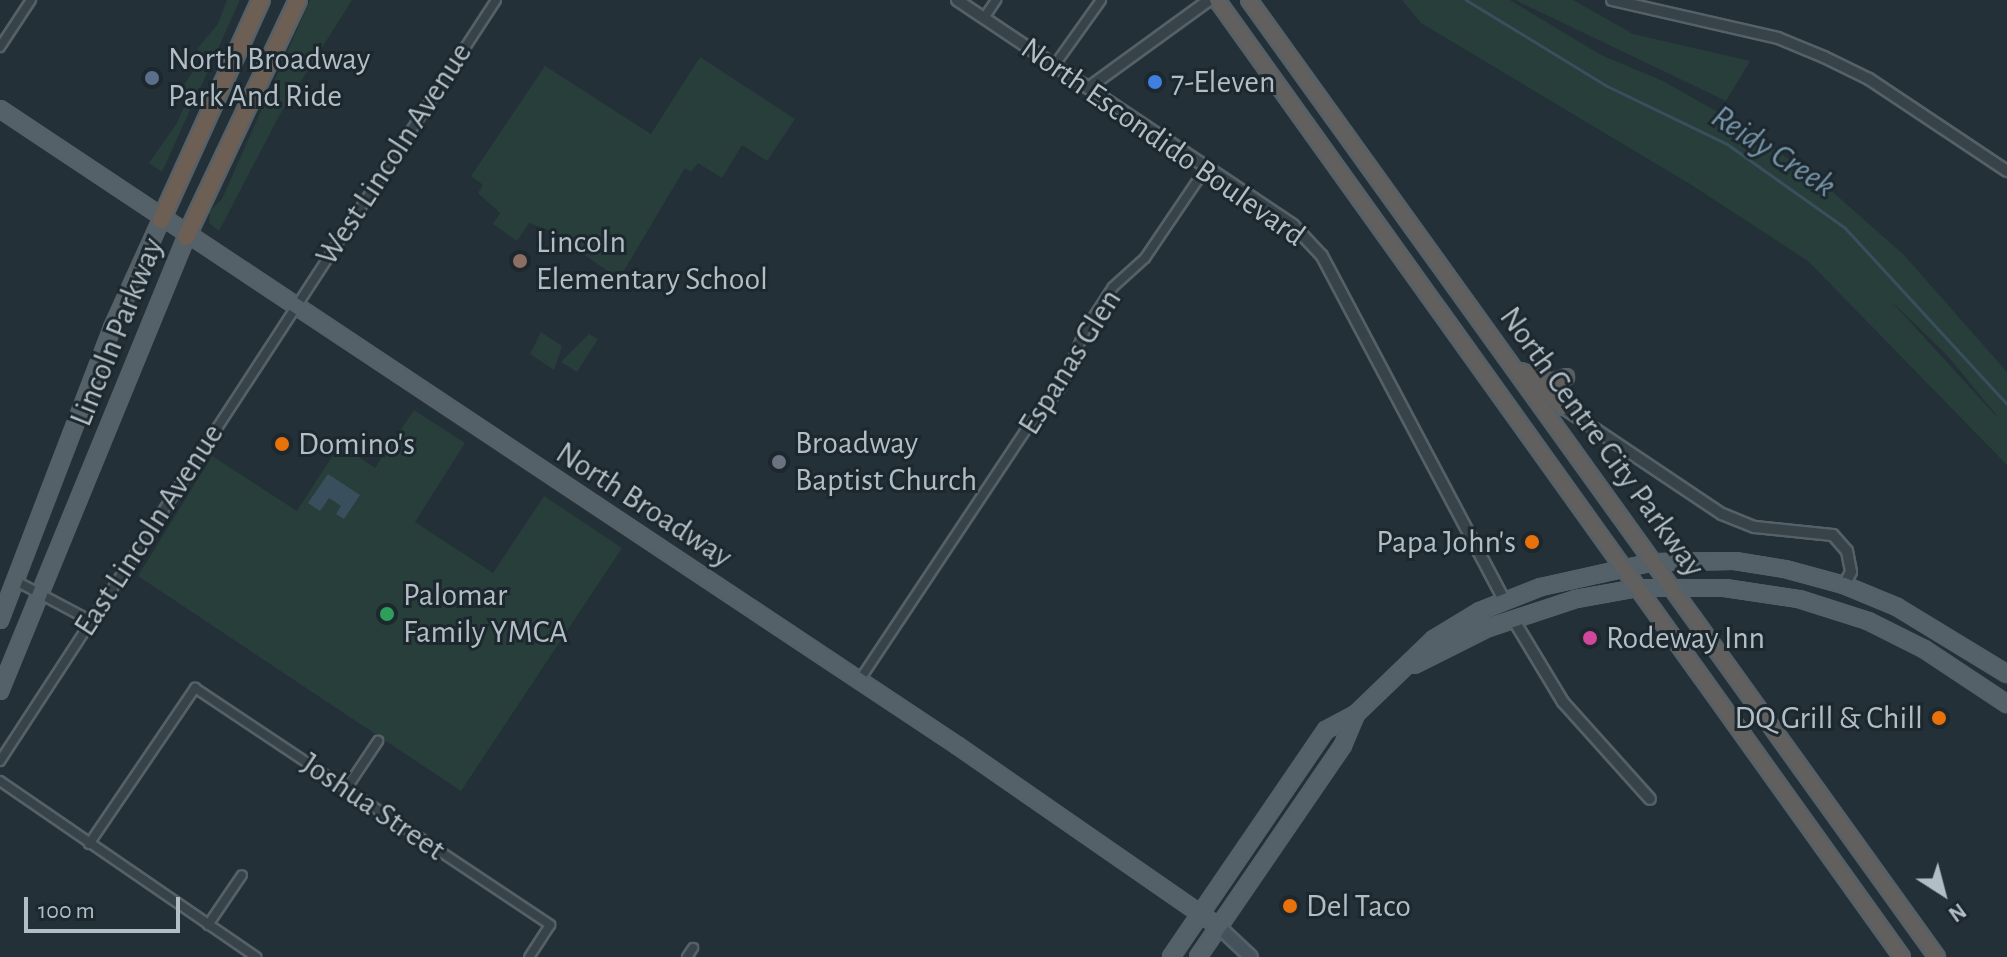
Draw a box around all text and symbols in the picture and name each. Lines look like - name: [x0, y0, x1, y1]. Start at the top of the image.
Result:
- street label: North Escondido Boulevard: [1013, 29, 1313, 255]
- street label: West Lincoln Avenue: [308, 35, 480, 273]
- place label: North Broadway Park And Ride: [168, 41, 370, 116]
- place label: 7-Eleven: [1171, 63, 1276, 101]
- marker: North Broadway Park And Ride: [143, 69, 161, 87]
- marker: 7-Eleven: [1146, 73, 1164, 91]
- water label: Reidy Creek: [1703, 97, 1843, 207]
- place label: Lincoln Elementary School: [536, 224, 768, 299]
- street label: Lincoln Parkway: [62, 232, 172, 432]
- marker: Lincoln Elementary School: [511, 252, 529, 270]
- street label: Espanas Glen: [1010, 282, 1130, 442]
- street label: North Centre City Parkway: [1491, 299, 1713, 585]
- street label: East Lincoln Avenue: [66, 417, 232, 643]
- place label: Domino's: [298, 425, 415, 463]
- place label: Broadway Baptist Church: [795, 425, 977, 500]
- street label: North Broadway: [549, 434, 739, 576]
- marker: Domino's: [273, 435, 291, 453]
- marker: Broadway Baptist Church: [770, 453, 788, 471]
- place label: Papa John's: [1376, 523, 1516, 561]
- marker: Papa John's: [1523, 533, 1541, 551]
- place label: Palomar Family YMCA: [403, 577, 568, 652]
- marker: Palomar Family YMCA: [378, 605, 396, 623]
- place label: Rodeway Inn: [1606, 619, 1765, 657]
- marker: Rodeway Inn: [1581, 629, 1599, 647]
- place label: DQ Grill & Chill: [1735, 699, 1923, 737]
- marker: DQ Grill & Chill: [1930, 709, 1948, 727]
- street label: Joshua Street: [294, 745, 452, 869]
- north arrow: [1903, 853, 1983, 933]
- scale bar: [28, 881, 184, 931]
- place label: Del Taco: [1306, 887, 1411, 925]
- marker: Del Taco: [1281, 897, 1299, 915]
- text: 100 m: [38, 899, 95, 923]
- text: N: [1944, 899, 1970, 926]

